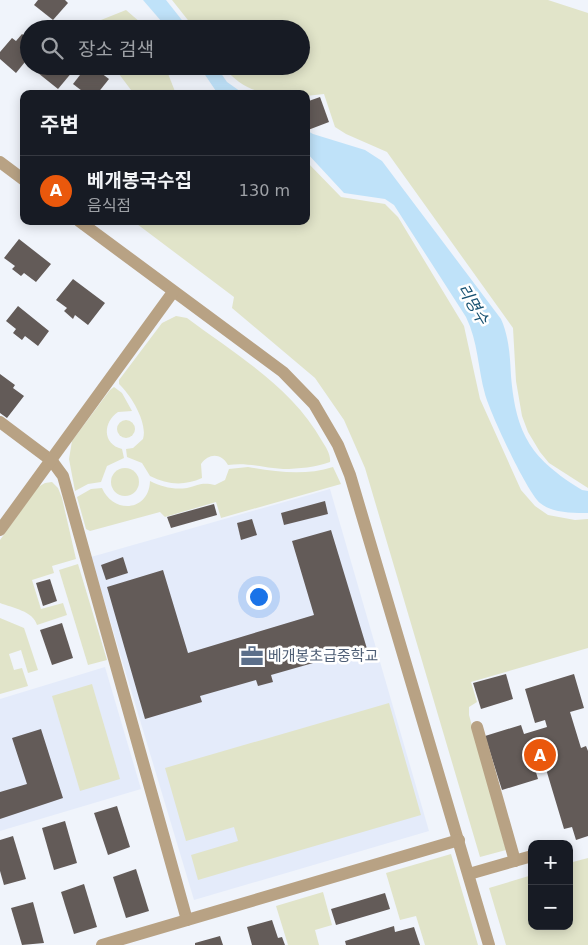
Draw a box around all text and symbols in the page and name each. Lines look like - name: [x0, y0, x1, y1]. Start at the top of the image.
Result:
- search box: [20, 20, 310, 75]
- icon: search: [38, 34, 66, 62]
- text: 장소 검색: [78, 38, 154, 60]
- text: 주변: [40, 113, 79, 137]
- text: 베개봉국수집: [87, 169, 192, 191]
- text: A: [50, 181, 62, 200]
- text: 130 m: [239, 181, 290, 200]
- text: 음식점: [87, 196, 131, 215]
- water label: 리명수: [453, 280, 493, 329]
- your location: [246, 584, 272, 610]
- office icon: 베개봉초급중학교: [239, 643, 265, 669]
- place label: 베개봉초급중학교: [268, 647, 378, 665]
- pin: A: [524, 736, 556, 774]
- map controls: [528, 840, 573, 930]
- button: +: [528, 840, 573, 885]
- button: −: [528, 885, 573, 930]

